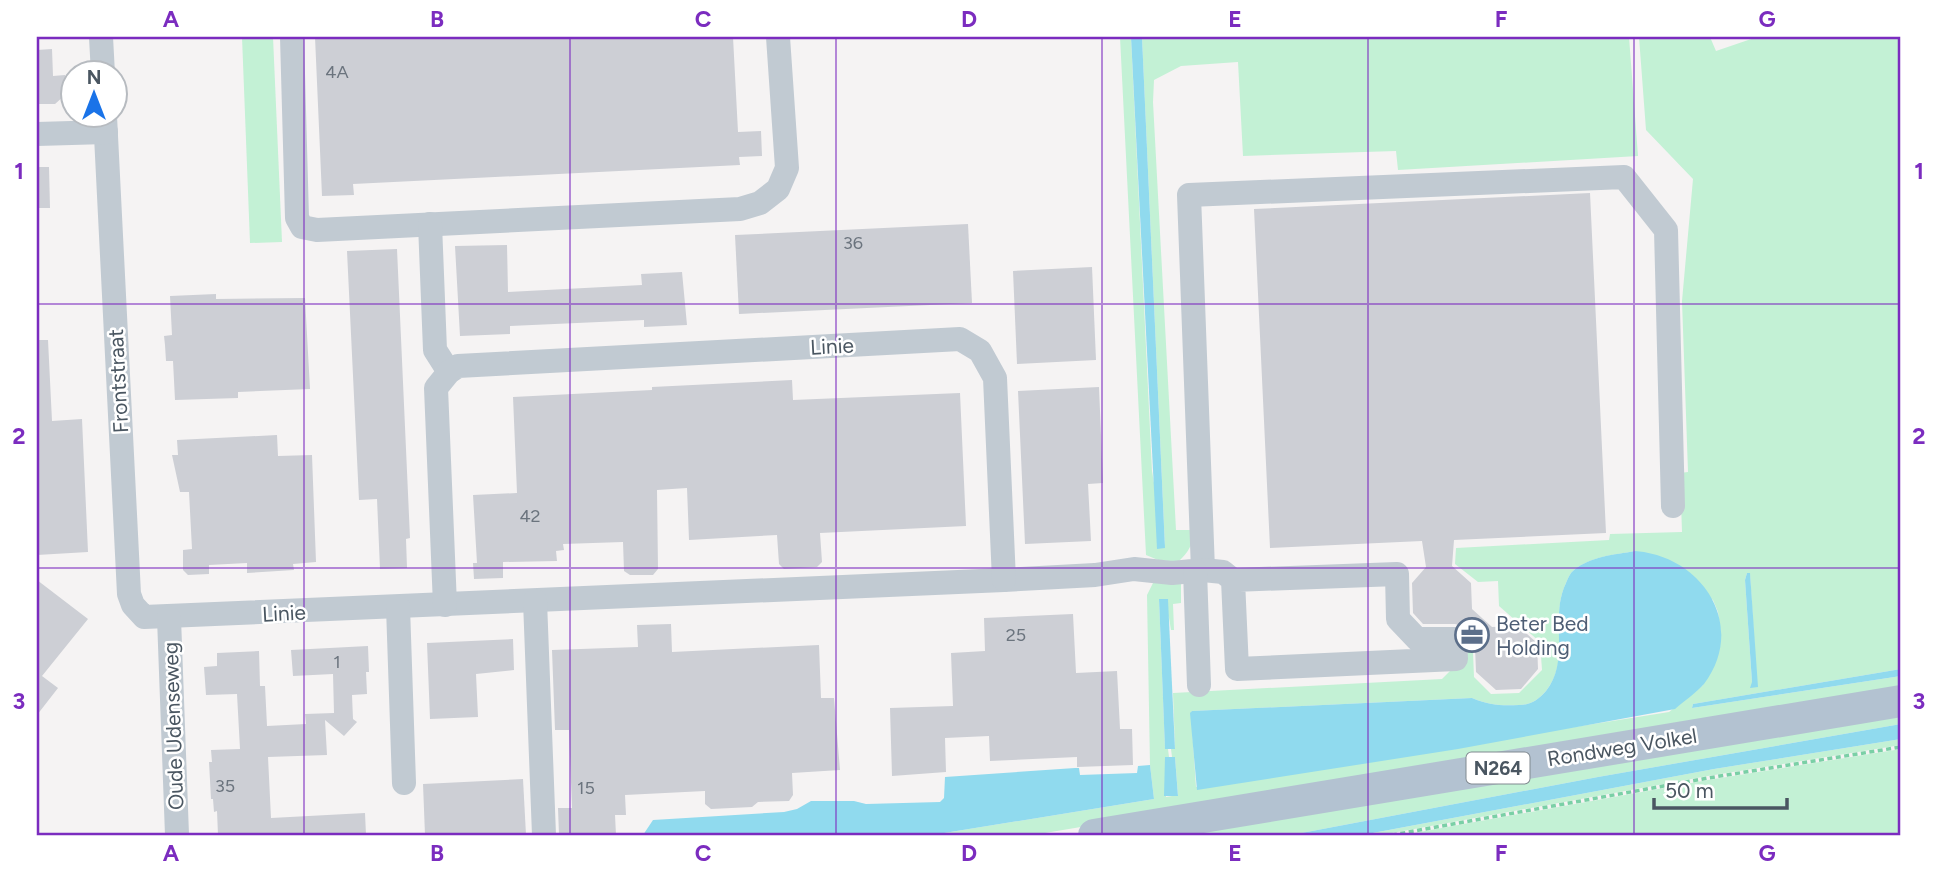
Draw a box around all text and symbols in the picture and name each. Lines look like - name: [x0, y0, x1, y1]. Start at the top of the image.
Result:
- text: A: [163, 5, 180, 33]
- text: B: [430, 5, 444, 33]
- text: C: [695, 5, 712, 33]
- text: D: [961, 5, 977, 33]
- text: E: [1228, 5, 1242, 33]
- text: F: [1495, 5, 1508, 33]
- text: G: [1758, 5, 1776, 33]
- north arrow: [60, 60, 130, 130]
- house number: 4A: [325, 61, 349, 83]
- text: N: [87, 66, 101, 89]
- text: 1: [14, 157, 24, 185]
- text: 1: [1914, 157, 1924, 185]
- house number: 36: [843, 232, 863, 254]
- street label: Frontstraat: [103, 328, 133, 434]
- street label: Linie: [809, 332, 855, 360]
- text: 2: [12, 422, 26, 450]
- text: 2: [1912, 422, 1926, 450]
- house number: 42: [519, 505, 541, 527]
- street label: Linie: [261, 599, 307, 627]
- place label: Beter Bed Holding: [1496, 611, 1589, 660]
- office icon: Beter Bed Holding: [1453, 616, 1491, 654]
- house number: 25: [1006, 624, 1026, 646]
- street label: Oude Udenseweg: [158, 641, 188, 811]
- house number: 1: [333, 651, 341, 673]
- text: 3: [13, 687, 25, 715]
- text: 3: [1913, 687, 1925, 715]
- street label: Rondweg Volkel: [1545, 723, 1699, 771]
- road number: N264: [1466, 752, 1530, 783]
- scale bar: [1654, 767, 1787, 811]
- house number: 35: [215, 775, 235, 797]
- house number: 15: [577, 777, 595, 799]
- text: 50 m: [1665, 778, 1714, 803]
- text: A: [163, 839, 180, 867]
- text: B: [430, 839, 444, 867]
- text: C: [695, 839, 712, 867]
- text: D: [961, 839, 977, 867]
- text: E: [1228, 839, 1242, 867]
- text: F: [1495, 839, 1508, 867]
- text: G: [1758, 839, 1776, 867]

